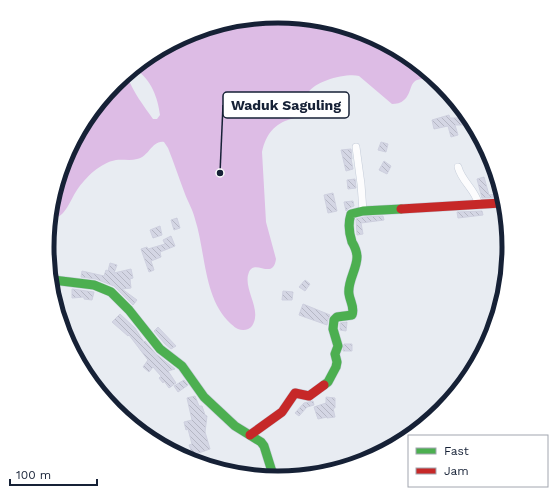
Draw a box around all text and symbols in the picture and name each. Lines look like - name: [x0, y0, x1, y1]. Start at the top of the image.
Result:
- callout: Waduk Saguling: [223, 92, 349, 118]
- text: Waduk Saguling: [231, 97, 341, 113]
- legend: [408, 435, 548, 487]
- text: Fast: [444, 444, 469, 458]
- scale bar: [10, 461, 97, 487]
- text: Jam: [444, 464, 469, 478]
- text: 100 m: [16, 468, 51, 482]

